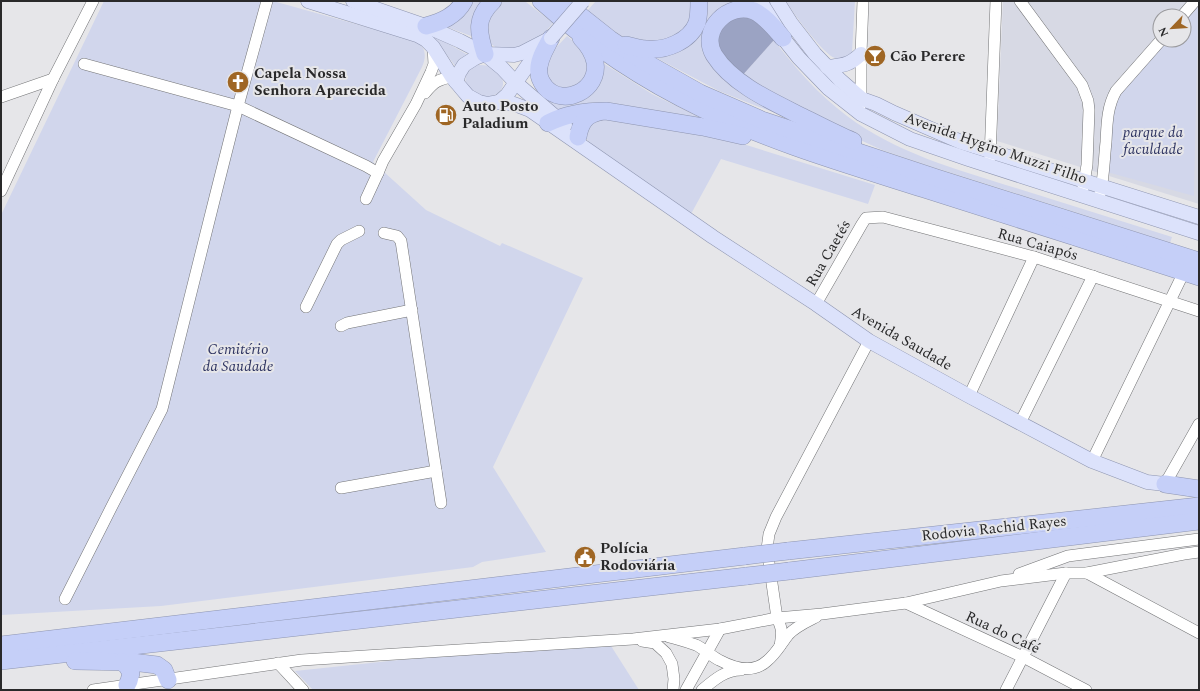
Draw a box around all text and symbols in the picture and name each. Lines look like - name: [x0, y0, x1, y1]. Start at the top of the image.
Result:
- north arrow: [1152, 8, 1192, 48]
- text: N: [1154, 24, 1173, 40]
- bar icon: Cão Perere: [862, 43, 888, 69]
- place label: Cão Perere: [890, 45, 965, 68]
- place label: Capela Nossa Senhora Aparecida: [254, 62, 386, 102]
- church icon: Capela Nossa Senhora Aparecida: [225, 69, 251, 95]
- place label: Auto Posto Paladium: [462, 95, 538, 135]
- fuel station icon: Auto Posto Paladium: [433, 102, 459, 128]
- street label: Avenida Hygino Muzzi Filho: [902, 106, 1090, 191]
- park label: parque da faculdade: [1121, 121, 1184, 161]
- street label: Rua Caetés: [800, 215, 857, 291]
- street label: Rua Caiapós: [995, 222, 1081, 267]
- street label: Avenida Saudade: [847, 300, 957, 377]
- park label: Cemitério da Saudade: [203, 338, 274, 378]
- street label: Rodovia Rachid Rayes: [920, 509, 1068, 548]
- place label: Polícia Rodoviária: [600, 537, 676, 577]
- public building icon: Polícia Rodoviária: [572, 544, 598, 570]
- street label: Rua do Café: [962, 605, 1044, 660]

